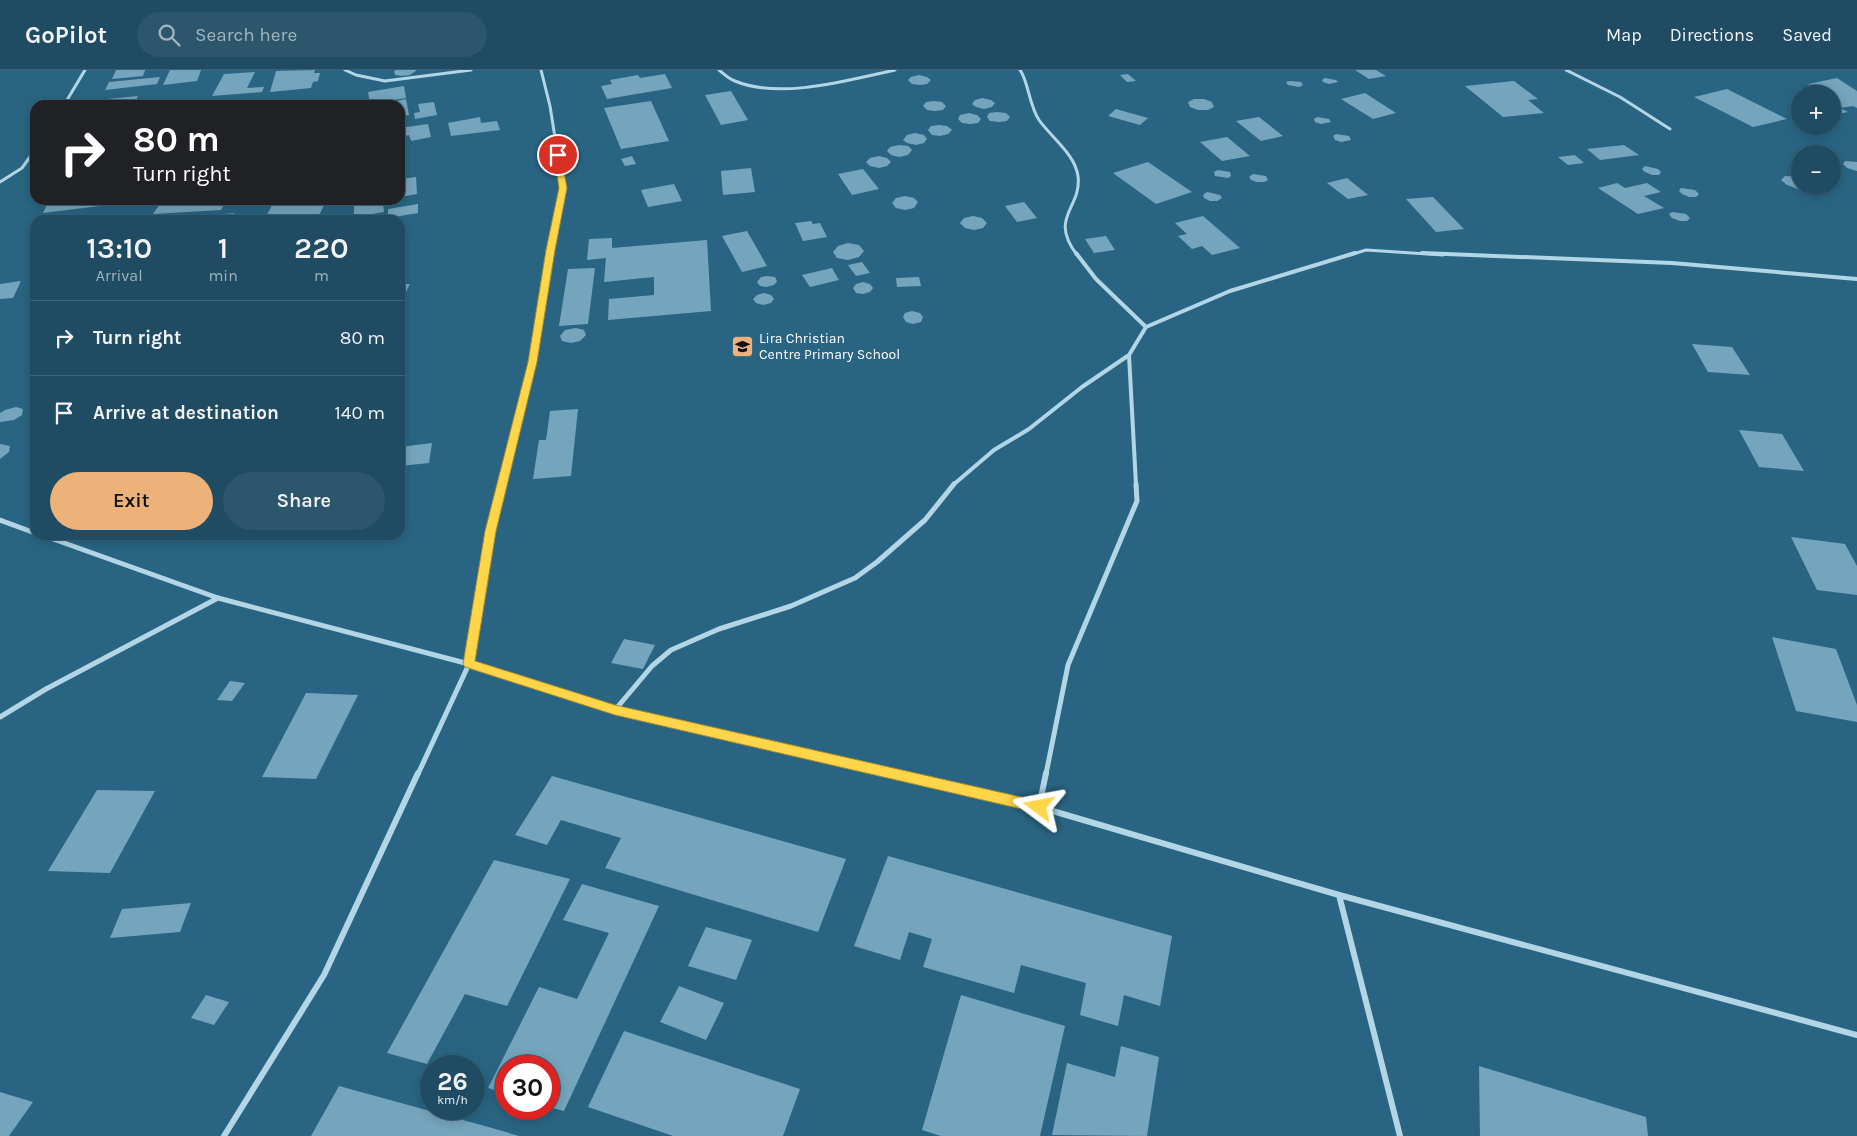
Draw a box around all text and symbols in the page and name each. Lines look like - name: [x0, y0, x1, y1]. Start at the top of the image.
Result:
- search box: [137, 12, 487, 57]
- text: GoPilot: [25, 21, 107, 49]
- icon: search: [155, 21, 183, 49]
- text: Search here: [195, 24, 297, 46]
- text: Map: [1606, 24, 1642, 46]
- text: Directions: [1670, 24, 1754, 46]
- text: Saved: [1782, 24, 1832, 46]
- map controls: [1791, 85, 1841, 195]
- button: +: [1791, 85, 1841, 135]
- text: 80 m: [133, 119, 220, 160]
- icon: right: [50, 120, 115, 185]
- pin: [537, 134, 579, 176]
- icon: arrive: [544, 141, 572, 169]
- button: −: [1791, 145, 1841, 195]
- text: Turn right: [133, 161, 231, 187]
- text: 13:10: [86, 230, 152, 266]
- text: 1: [218, 230, 228, 266]
- text: 220: [294, 230, 349, 266]
- text: Arrival: [96, 266, 143, 285]
- text: min: [208, 266, 238, 285]
- text: m: [314, 266, 329, 285]
- icon: right: [50, 324, 78, 352]
- text: Turn right: [93, 327, 182, 349]
- text: 80 m: [340, 327, 385, 349]
- place label: Lira Christian Centre Primary School: [759, 330, 900, 363]
- school or university icon: Lira Christian Centre Primary School: [731, 334, 755, 358]
- icon: arrive: [50, 399, 78, 427]
- text: Arrive at destination: [93, 402, 279, 424]
- text: 140 m: [335, 402, 385, 424]
- button: Exit: [50, 472, 213, 530]
- button: Share: [223, 472, 385, 530]
- position arrow: [1012, 780, 1064, 832]
- speed limit sign: 30: [495, 1055, 560, 1120]
- text: 26: [437, 1067, 468, 1096]
- text: km/h: [437, 1093, 468, 1107]

